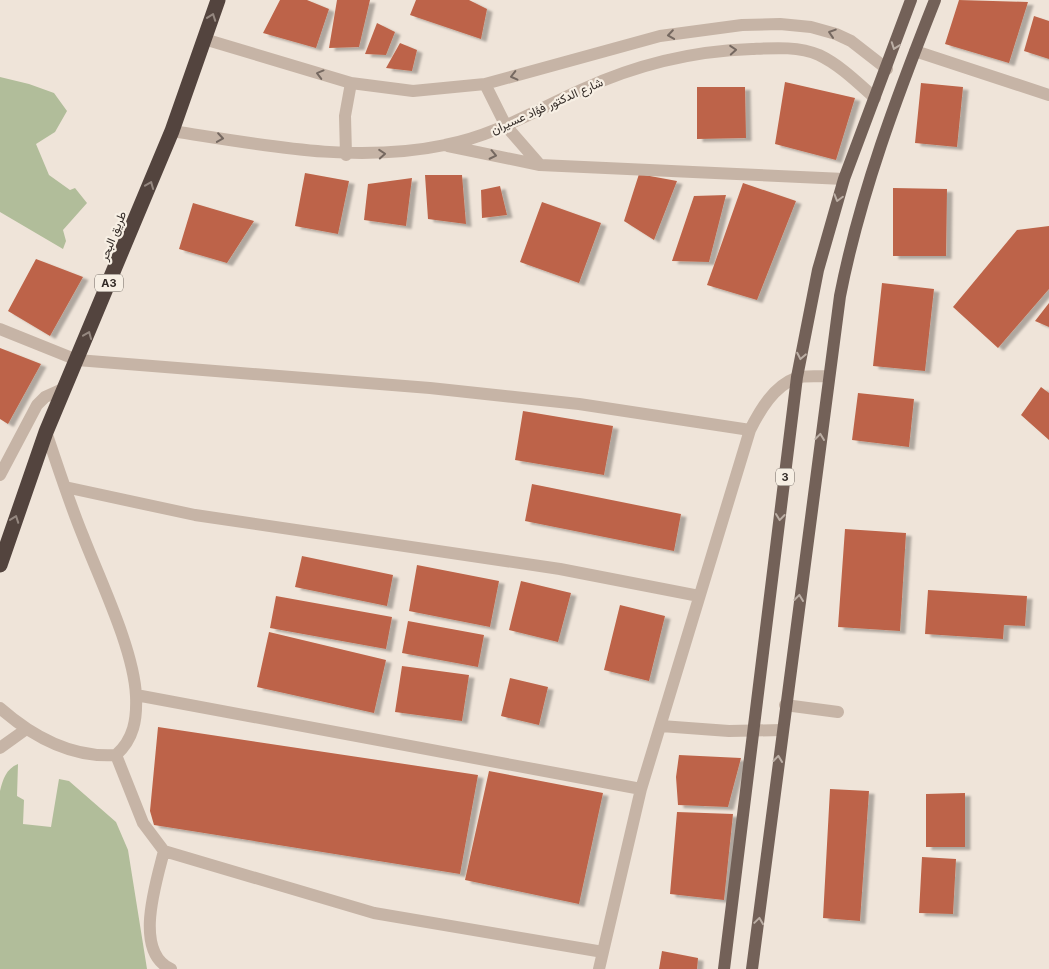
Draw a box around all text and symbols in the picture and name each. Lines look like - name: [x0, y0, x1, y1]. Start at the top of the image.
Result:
- one-way arrow: [206, 13, 216, 21]
- one-way arrow: [667, 29, 675, 39]
- one-way arrow: [828, 29, 836, 39]
- one-way arrow: [891, 41, 901, 50]
- one-way arrow: [729, 45, 737, 56]
- one-way arrow: [316, 69, 324, 79]
- one-way arrow: [510, 71, 518, 81]
- street label: شارع الدكتور فؤاد عسيران: [488, 74, 606, 139]
- one-way arrow: [216, 133, 225, 143]
- one-way arrow: [378, 148, 386, 159]
- one-way arrow: [489, 149, 498, 160]
- one-way arrow: [143, 181, 154, 190]
- one-way arrow: [834, 193, 844, 202]
- street label: طريق البحر: [95, 209, 130, 264]
- road number: A3: [95, 274, 123, 292]
- one-way arrow: [82, 332, 92, 340]
- one-way arrow: [796, 352, 807, 361]
- one-way arrow: [814, 433, 825, 441]
- road number: 3: [776, 468, 794, 486]
- one-way arrow: [775, 513, 786, 521]
- one-way arrow: [9, 515, 19, 524]
- one-way arrow: [793, 594, 804, 602]
- one-way arrow: [773, 755, 784, 763]
- one-way arrow: [753, 916, 764, 924]

